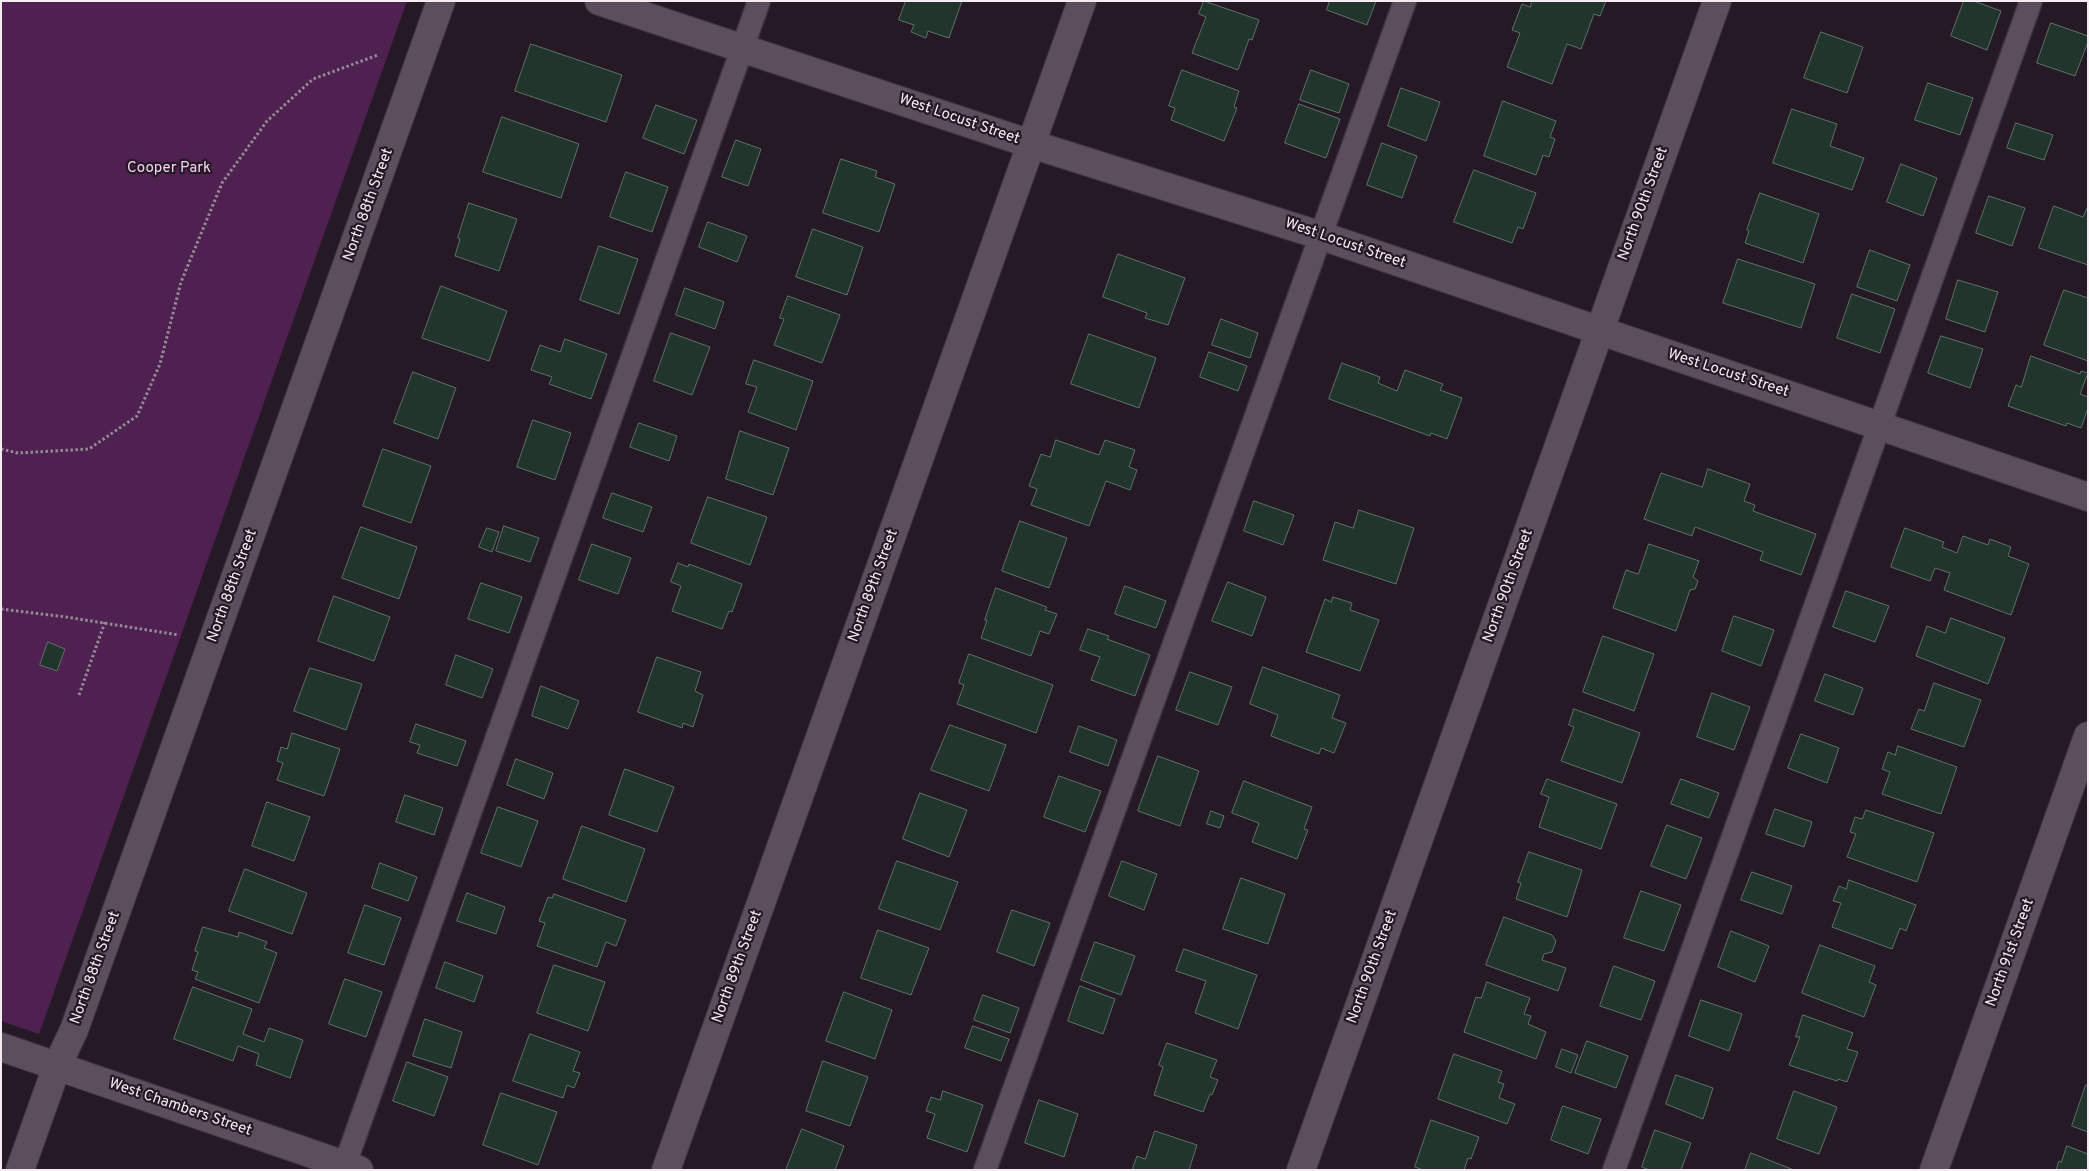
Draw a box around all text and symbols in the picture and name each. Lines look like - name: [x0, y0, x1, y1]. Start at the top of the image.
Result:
- street label: West Locust Street: [896, 91, 1022, 149]
- street label: North 90th Street: [1615, 145, 1673, 263]
- street label: North 88th Street: [340, 146, 398, 264]
- park label: Cooper Park: [127, 160, 211, 178]
- street label: West Locust Street: [1282, 215, 1408, 273]
- street label: West Locust Street: [1665, 346, 1791, 402]
- street label: North 88th Street: [204, 527, 262, 645]
- street label: North 89th Street: [845, 527, 903, 645]
- street label: North 90th Street: [1480, 527, 1538, 645]
- street label: North 91st Street: [1983, 896, 2039, 1010]
- street label: North 89th Street: [709, 908, 767, 1026]
- street label: North 90th Street: [1344, 908, 1402, 1026]
- street label: North 88th Street: [67, 909, 125, 1027]
- street label: West Chambers Street: [106, 1075, 254, 1141]

